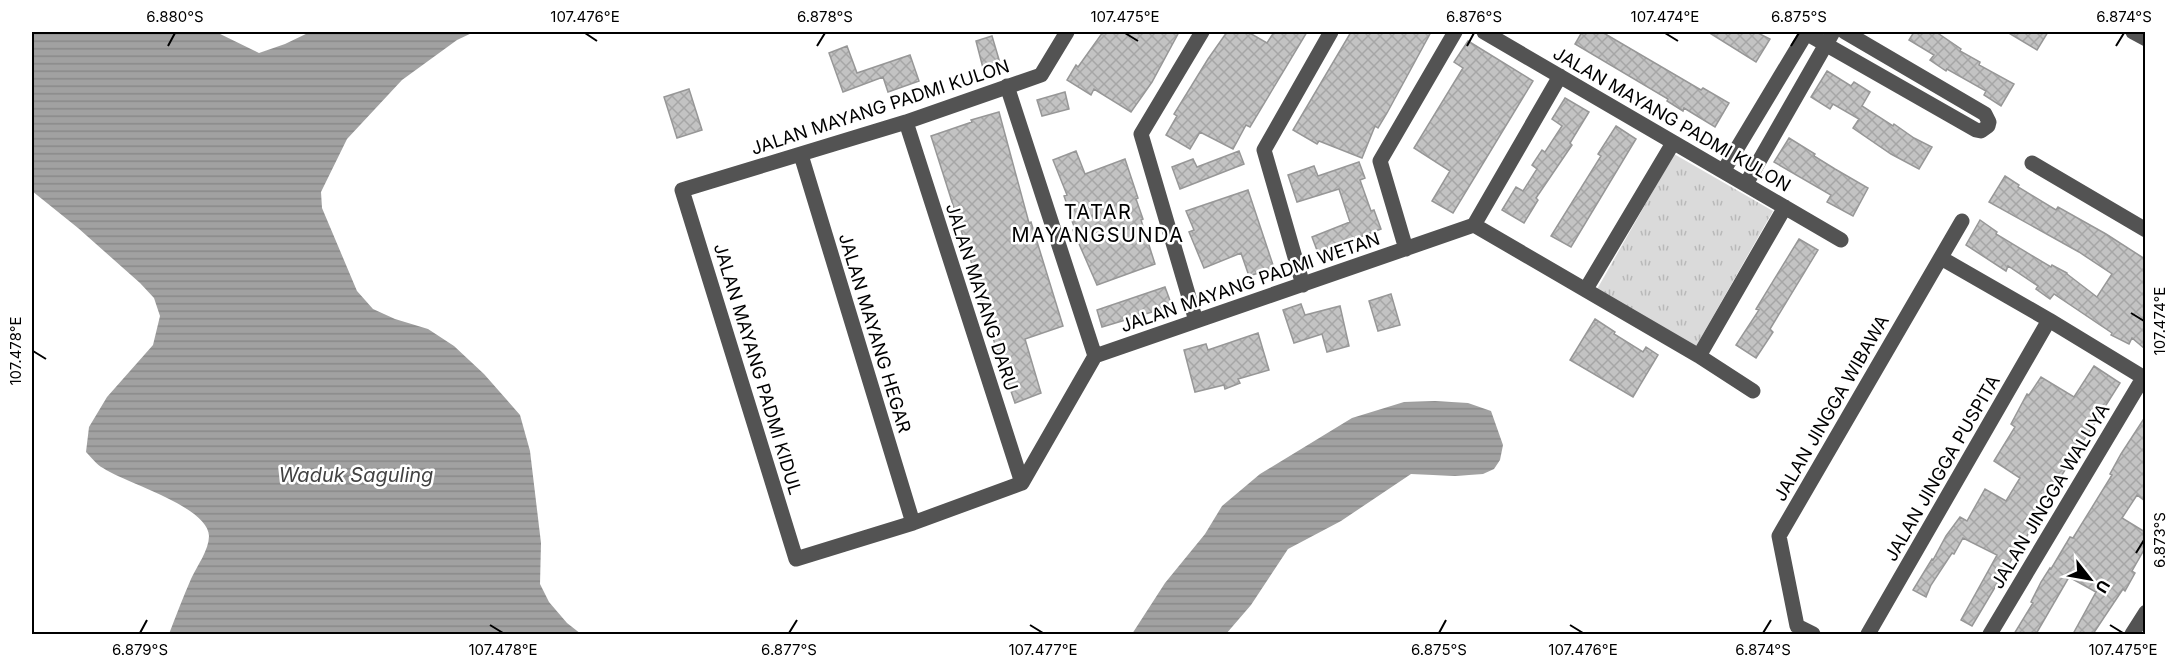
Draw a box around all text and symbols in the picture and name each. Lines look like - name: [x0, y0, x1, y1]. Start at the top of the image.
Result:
- text: 6.880°S: [146, 7, 204, 26]
- text: 107.476°E: [550, 7, 620, 26]
- text: 6.878°S: [797, 7, 853, 26]
- text: 107.475°E: [1090, 7, 1160, 26]
- text: 6.876°S: [1446, 7, 1502, 26]
- text: 107.474°E: [1631, 7, 1699, 26]
- text: 6.875°S: [1771, 7, 1827, 26]
- text: 6.874°S: [2096, 7, 2152, 26]
- street label: JALAN MAYANG PADMI KULON: [1550, 42, 1794, 196]
- street label: JALAN MAYANG PADMI KULON: [748, 55, 1012, 159]
- district label: TATAR MAYANGSUNDA: [1011, 200, 1185, 247]
- street label: JALAN MAYANG DARU: [942, 201, 1022, 393]
- street label: JALAN MAYANG PADMI WETAN: [1118, 228, 1382, 336]
- street label: JALAN MAYANG HEGAR: [835, 231, 915, 436]
- street label: JALAN MAYANG PADMI KIDUL: [710, 241, 806, 497]
- text: 107.474°E: [2150, 287, 2169, 355]
- street label: JALAN JINGGA WIBAWA: [1769, 311, 1893, 505]
- text: 107.478°E: [6, 316, 25, 386]
- street label: JALAN JINGGA PUSPITA: [1880, 371, 2004, 565]
- street label: JALAN JINGGA WALUYA: [1986, 399, 2114, 593]
- water label: Waduk Saguling: [279, 463, 433, 487]
- text: 6.873°S: [2150, 512, 2169, 568]
- north arrow: [2060, 549, 2120, 609]
- text: 6.879°S: [112, 640, 168, 659]
- text: 107.478°E: [468, 640, 538, 659]
- text: 6.877°S: [761, 640, 817, 659]
- text: 107.477°E: [1008, 640, 1078, 659]
- text: 6.875°S: [1411, 640, 1467, 659]
- text: 107.476°E: [1548, 640, 1618, 659]
- text: 6.874°S: [1735, 640, 1791, 659]
- text: 107.475°E: [2088, 640, 2158, 659]

